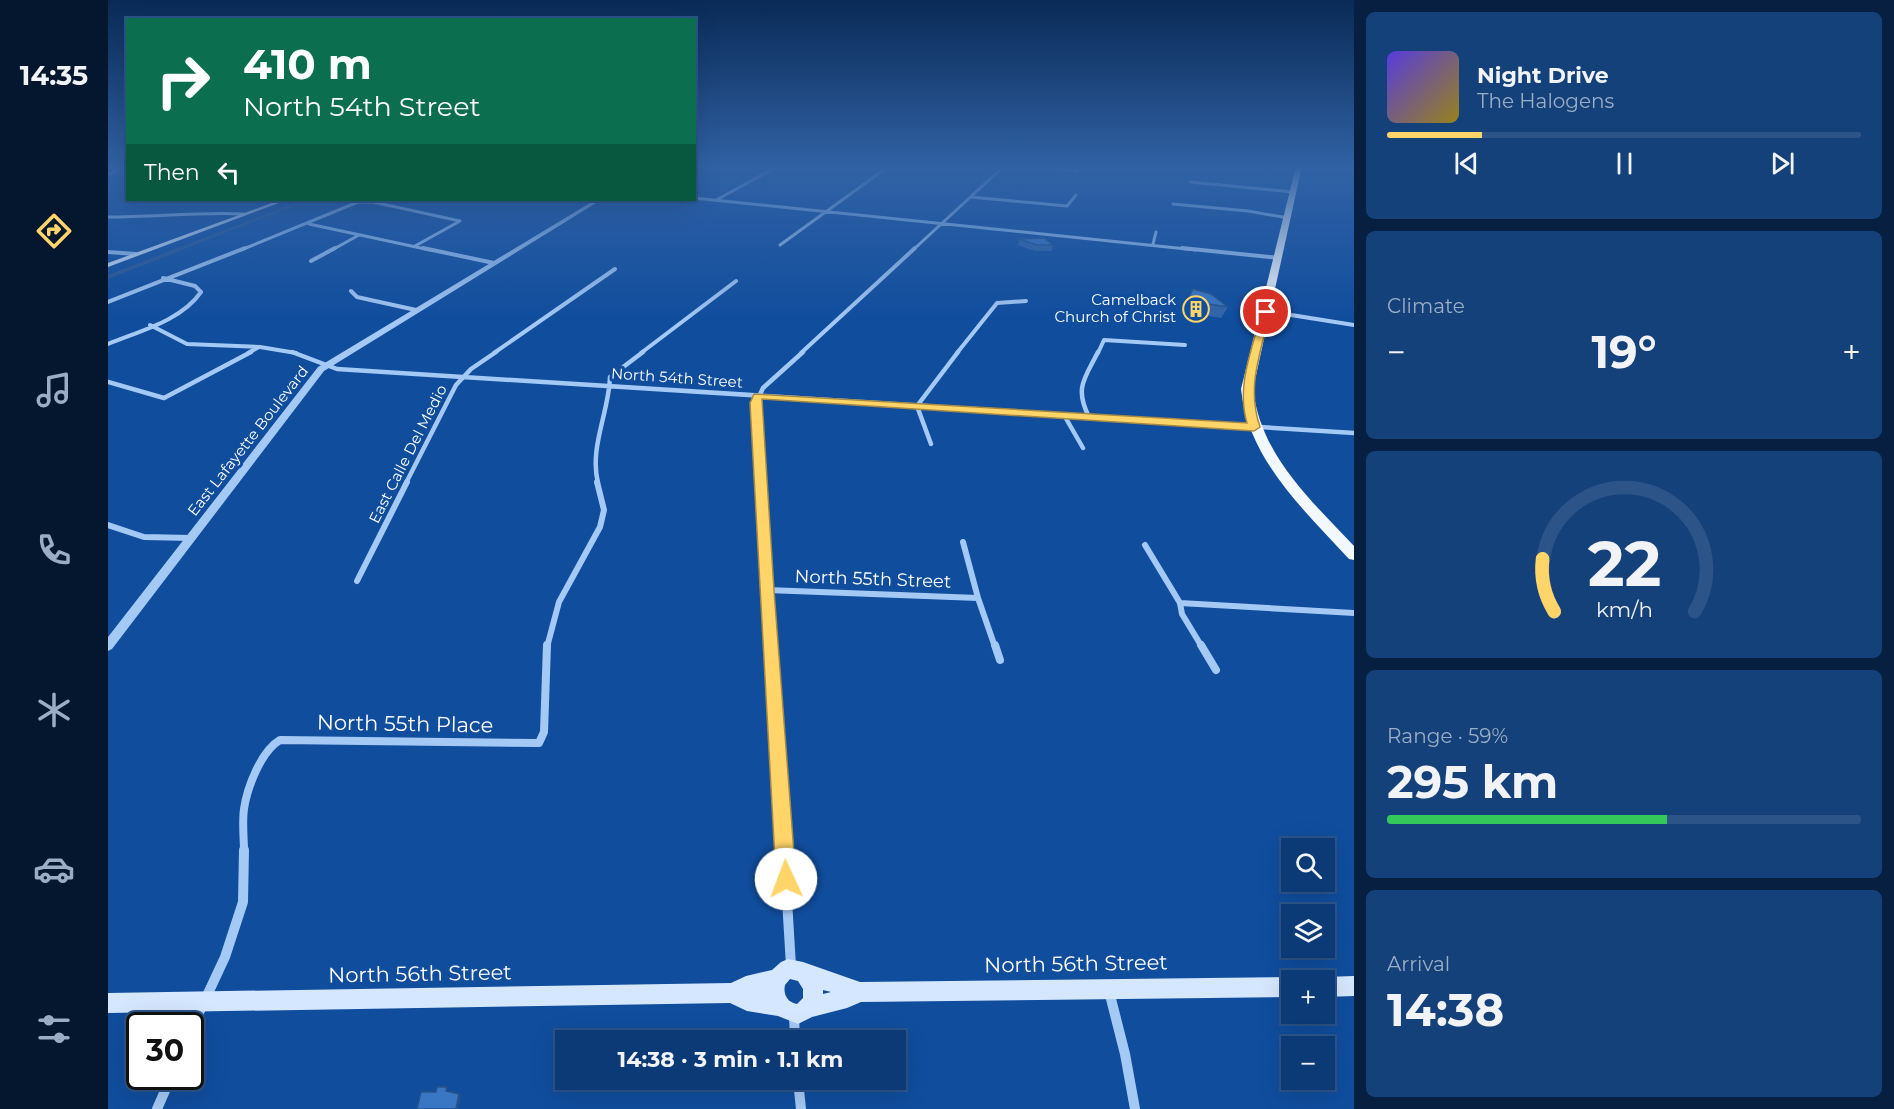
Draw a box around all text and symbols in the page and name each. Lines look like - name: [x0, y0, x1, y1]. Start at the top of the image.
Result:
- text: 410 m: [243, 38, 372, 90]
- icon: right: [144, 42, 222, 120]
- text: 14:35: [20, 59, 88, 92]
- text: Night Drive: [1477, 62, 1609, 89]
- text: The Halogens: [1477, 89, 1614, 113]
- text: North 54th Street: [243, 90, 480, 123]
- icon: previous: [1450, 147, 1483, 180]
- icon: pause: [1608, 147, 1641, 180]
- icon: next: [1766, 147, 1799, 180]
- icon: left: [212, 156, 245, 189]
- text: Then: [144, 159, 200, 186]
- icon: directions: [33, 210, 75, 252]
- pin: [1240, 286, 1291, 337]
- place label: Camelback Church of Christ: [1054, 290, 1176, 326]
- building icon: Camelback Church of Christ: [1181, 294, 1211, 324]
- text: Climate: [1387, 294, 1465, 318]
- icon: arrive: [1249, 295, 1282, 328]
- text: 19°: [1591, 324, 1657, 379]
- text: −: [1387, 332, 1406, 372]
- text: +: [1842, 332, 1861, 372]
- street label: East Lafayette Boulevard: [183, 362, 312, 520]
- street label: North 54th Street: [611, 363, 743, 392]
- icon: music: [33, 369, 75, 411]
- street label: East Calle Del Medio: [364, 381, 451, 526]
- text: 22: [1587, 526, 1661, 602]
- icon: phone: [33, 529, 75, 571]
- street label: North 55th Street: [794, 565, 952, 593]
- text: km/h: [1595, 596, 1653, 622]
- icon: climate: [33, 689, 75, 731]
- street label: North 55th Place: [317, 709, 493, 738]
- text: Range · 59%: [1387, 724, 1508, 748]
- text: 295 km: [1387, 754, 1558, 809]
- map controls: [1281, 838, 1335, 1090]
- button: search: [1281, 838, 1335, 892]
- position arrow: [754, 847, 818, 911]
- icon: car: [33, 848, 75, 890]
- button: layers: [1281, 904, 1335, 958]
- street label: North 56th Street: [984, 949, 1168, 978]
- text: Arrival: [1387, 952, 1450, 976]
- street label: North 56th Street: [328, 959, 512, 988]
- button: +: [1281, 970, 1335, 1024]
- text: 14:38: [1387, 982, 1504, 1037]
- icon: filters: [33, 1008, 75, 1050]
- speed limit sign: 30: [126, 1012, 204, 1090]
- button: −: [1281, 1036, 1335, 1090]
- text: 14:38 · 3 min · 1.1 km: [618, 1046, 843, 1073]

